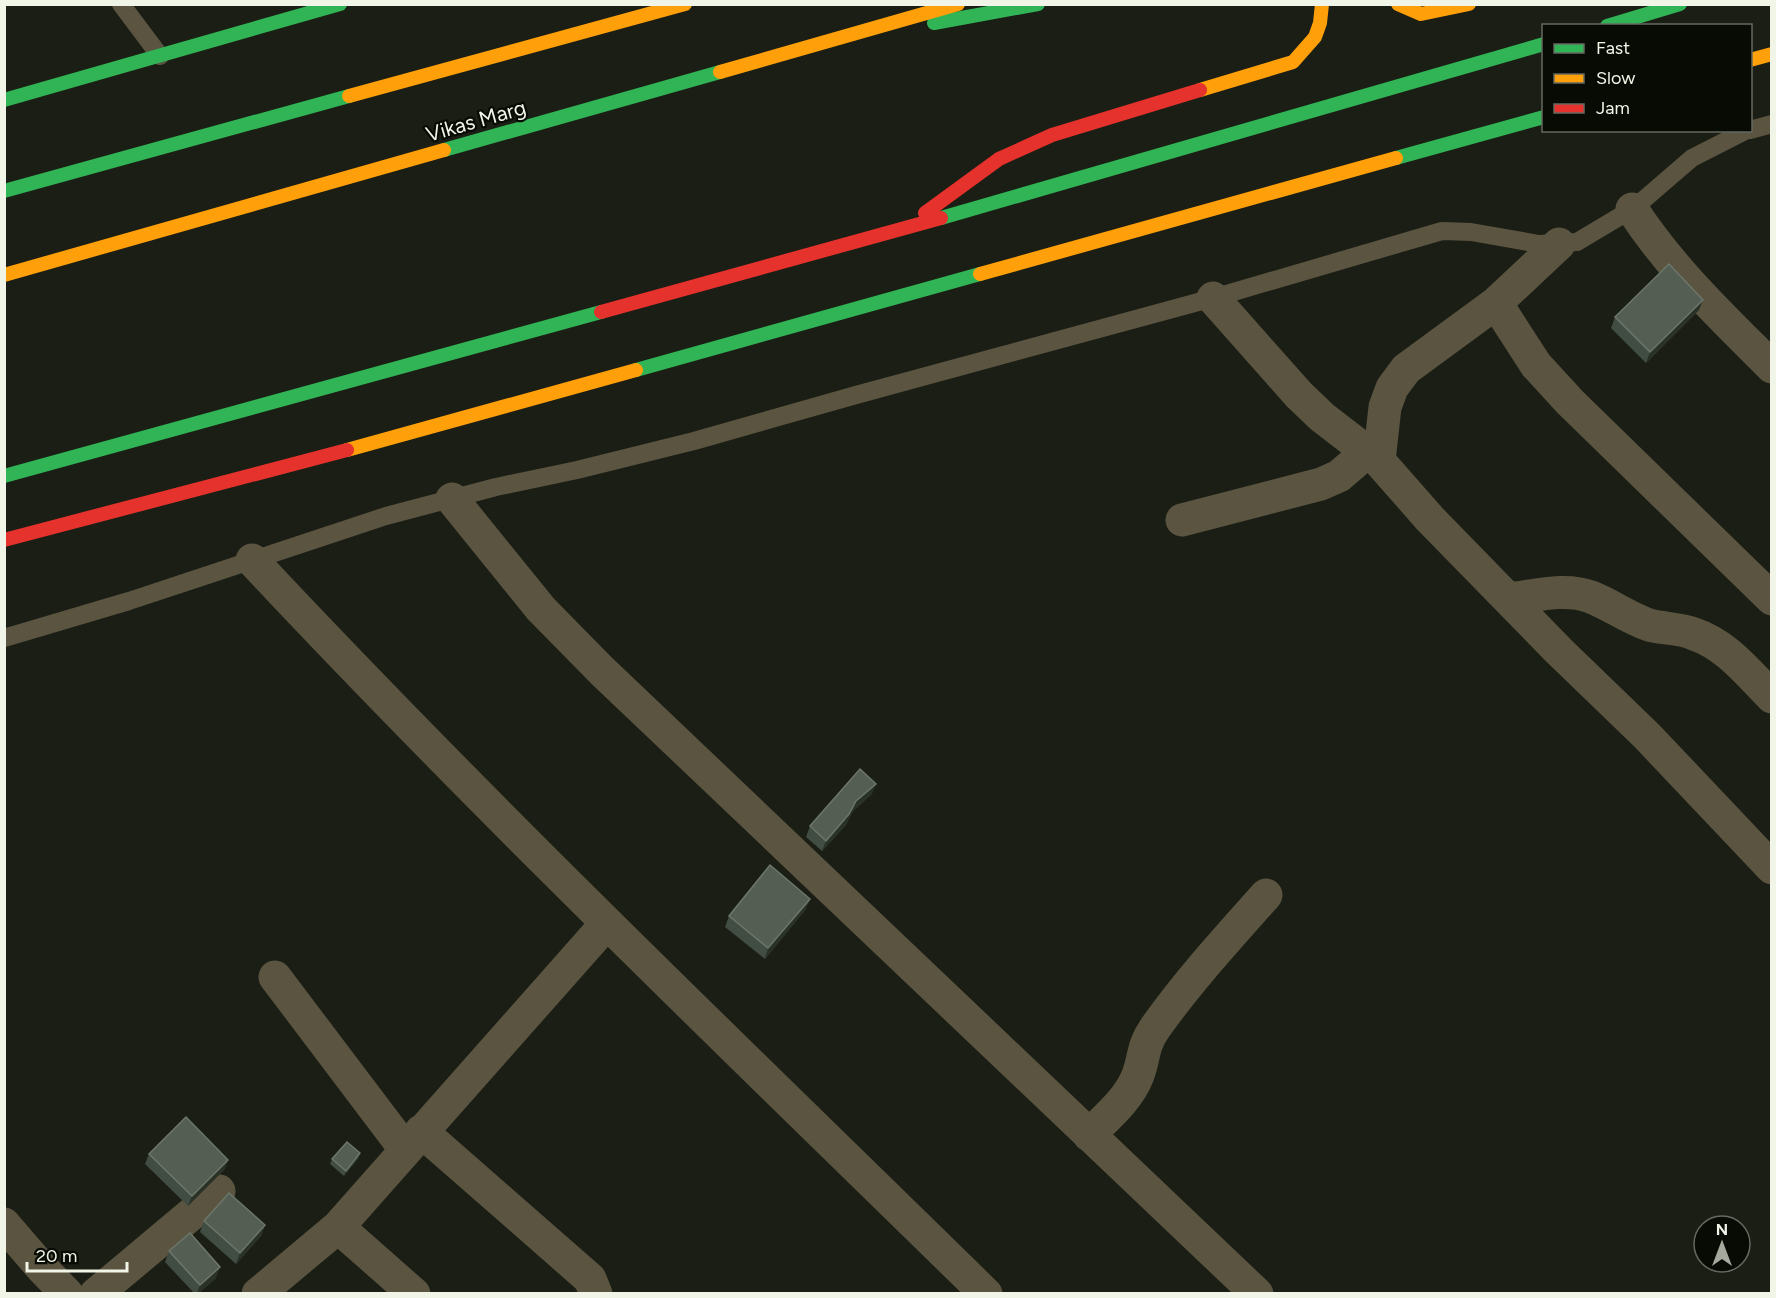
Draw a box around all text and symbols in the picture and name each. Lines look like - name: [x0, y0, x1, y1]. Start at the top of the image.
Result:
- legend: [1542, 24, 1752, 132]
- text: Fast: [1596, 37, 1630, 59]
- text: Slow: [1596, 67, 1635, 89]
- street label: Vikas Marg: [423, 94, 529, 147]
- text: Jam: [1596, 97, 1630, 119]
- north arrow: [1692, 1214, 1752, 1274]
- text: N: [1716, 1220, 1728, 1239]
- scale bar: [27, 1235, 128, 1273]
- text: 20 m: [36, 1245, 77, 1267]

